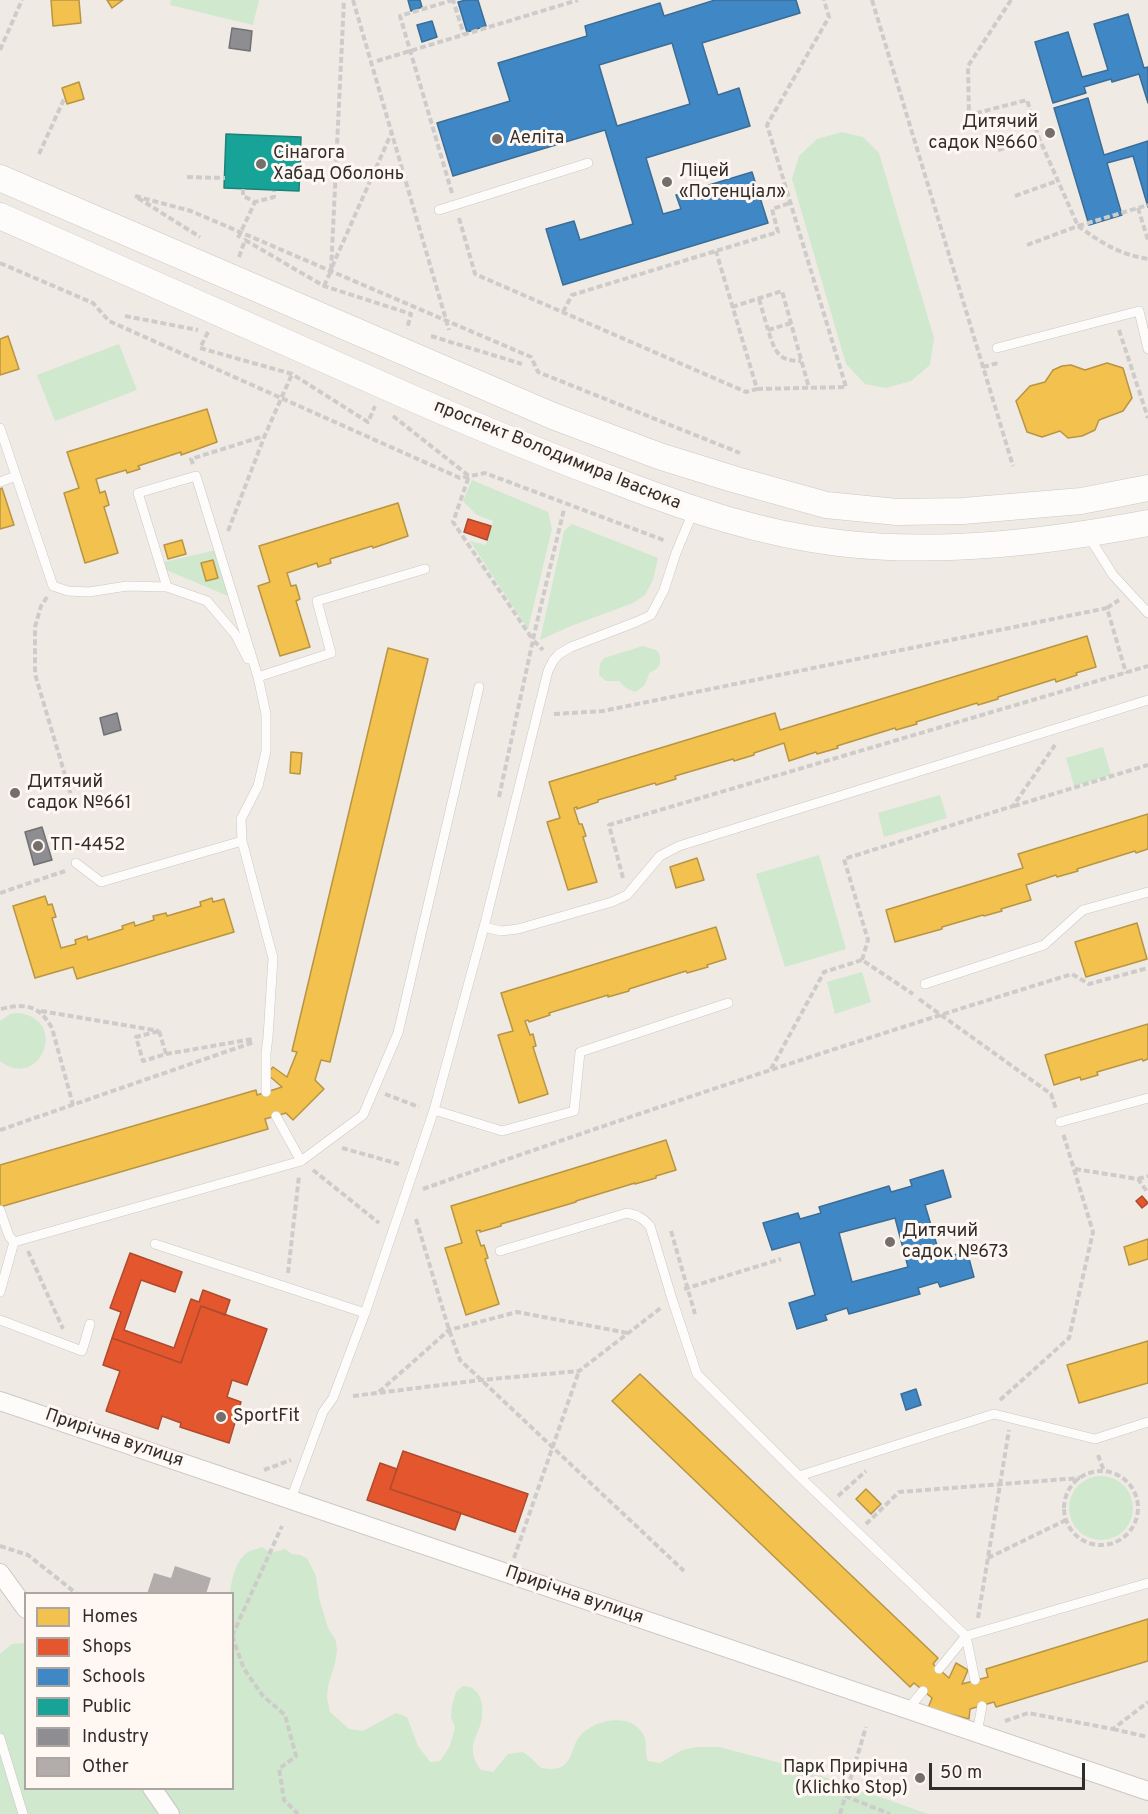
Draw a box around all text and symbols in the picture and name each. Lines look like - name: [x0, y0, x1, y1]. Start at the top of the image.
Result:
- place label: Дитячий садок №660: [929, 112, 1038, 154]
- marker: Дитячий садок №660: [1043, 126, 1057, 140]
- place label: Аеліта: [509, 128, 564, 150]
- marker: Аеліта: [490, 132, 504, 146]
- place label: Сінагога Хабад Оболонь: [273, 143, 404, 186]
- marker: Сінагога Хабад Оболонь: [254, 157, 268, 171]
- place label: Ліцей «Потенціал»: [679, 161, 786, 204]
- marker: Ліцей «Потенціал»: [660, 175, 674, 189]
- street label: проспект Володимира Івасюка: [430, 396, 684, 516]
- place label: Дитячий садок №661: [27, 772, 132, 814]
- marker: Дитячий садок №661: [8, 786, 22, 800]
- place label: ТП-4452: [50, 835, 125, 857]
- marker: ТП-4452: [31, 839, 45, 853]
- place label: Дитячий садок №673: [902, 1221, 1009, 1264]
- marker: Дитячий садок №673: [883, 1235, 897, 1249]
- street label: Прирічна вулиця: [42, 1405, 186, 1473]
- place label: SportFit: [233, 1406, 300, 1428]
- marker: SportFit: [214, 1410, 228, 1424]
- street label: Прирічна вулиця: [502, 1562, 646, 1630]
- legend: [24, 1592, 234, 1790]
- text: Homes: [82, 1606, 138, 1629]
- text: Shops: [82, 1636, 132, 1659]
- text: Schools: [82, 1666, 145, 1689]
- text: Public: [82, 1696, 132, 1719]
- text: Industry: [82, 1726, 149, 1749]
- scale bar: [932, 1751, 1088, 1789]
- text: Other: [82, 1756, 129, 1779]
- place label: Парк Прирічна (Klichko Stop): [783, 1757, 908, 1800]
- text: 50 m: [940, 1762, 982, 1785]
- marker: Парк Прирічна (Klichko Stop): [913, 1771, 927, 1785]

